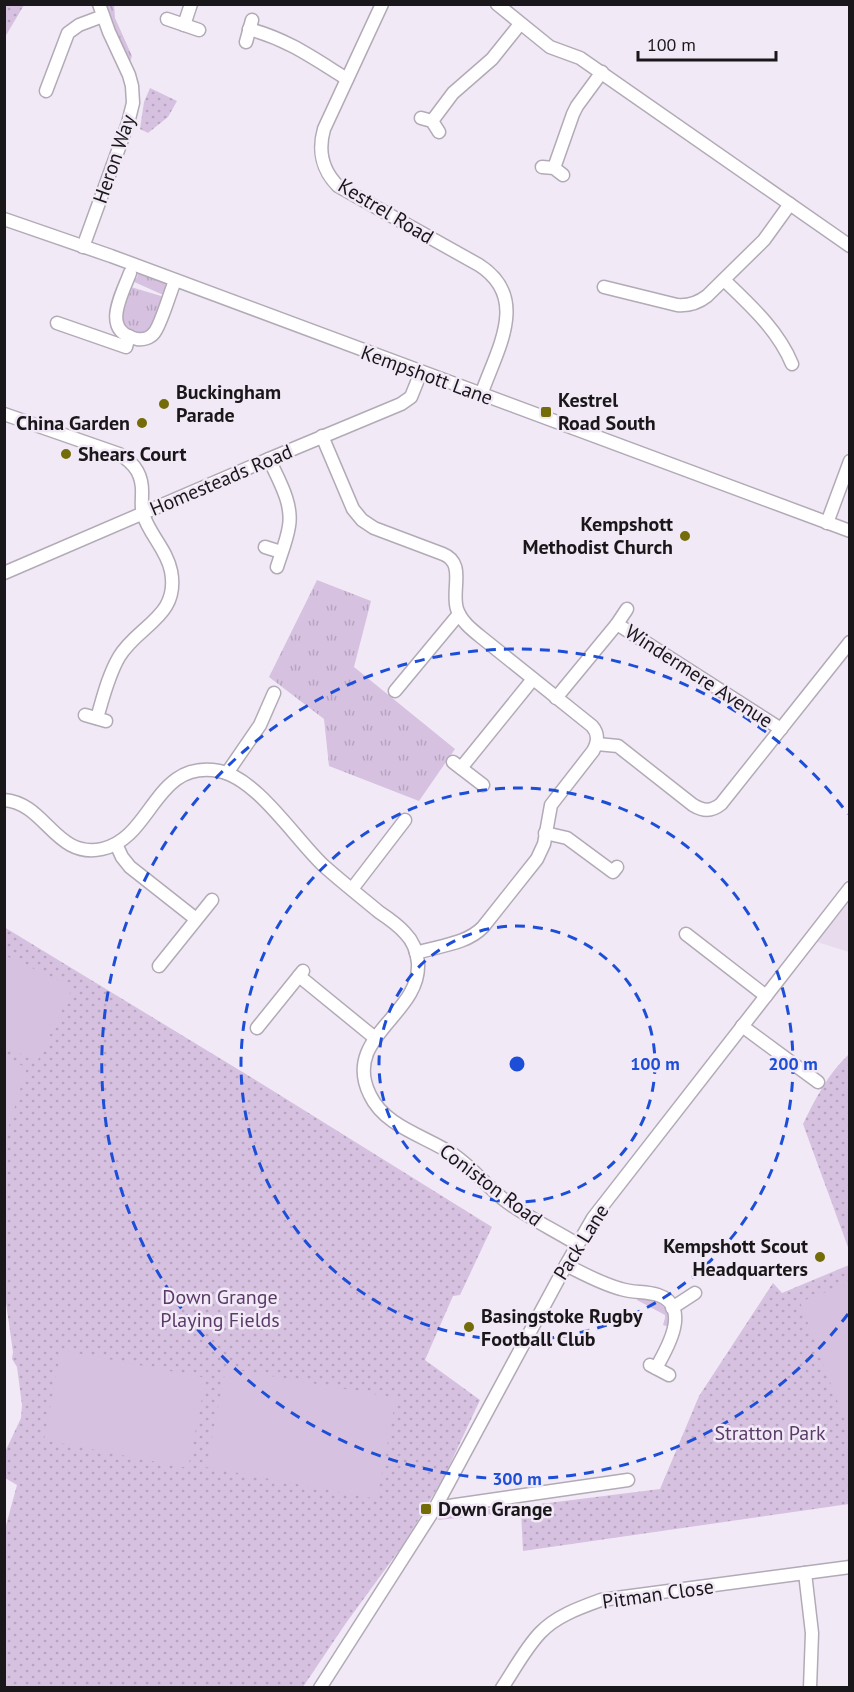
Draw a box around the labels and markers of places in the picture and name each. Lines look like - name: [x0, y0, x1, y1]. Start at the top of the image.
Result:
- place label: Buckingham Parade: [176, 379, 281, 428]
- place label: Kestrel Road South: [558, 387, 656, 436]
- marker: Buckingham Parade: [157, 397, 171, 411]
- marker: Kestrel Road South: [539, 405, 553, 419]
- place label: China Garden: [16, 410, 130, 436]
- marker: China Garden: [135, 416, 149, 430]
- place label: Shears Court: [78, 441, 186, 467]
- marker: Shears Court: [59, 447, 73, 461]
- place label: Kempshott Methodist Church: [522, 511, 673, 560]
- marker: Kempshott Methodist Church: [678, 529, 692, 543]
- centre of rings: [507, 1054, 527, 1074]
- place label: Kempshott Scout Headquarters: [663, 1233, 808, 1282]
- marker: Kempshott Scout Headquarters: [813, 1250, 827, 1264]
- place label: Basingstoke Rugby Football Club: [481, 1303, 643, 1352]
- marker: Basingstoke Rugby Football Club: [462, 1320, 476, 1334]
- place label: Down Grange: [438, 1496, 553, 1522]
- marker: Down Grange: [419, 1502, 433, 1516]

